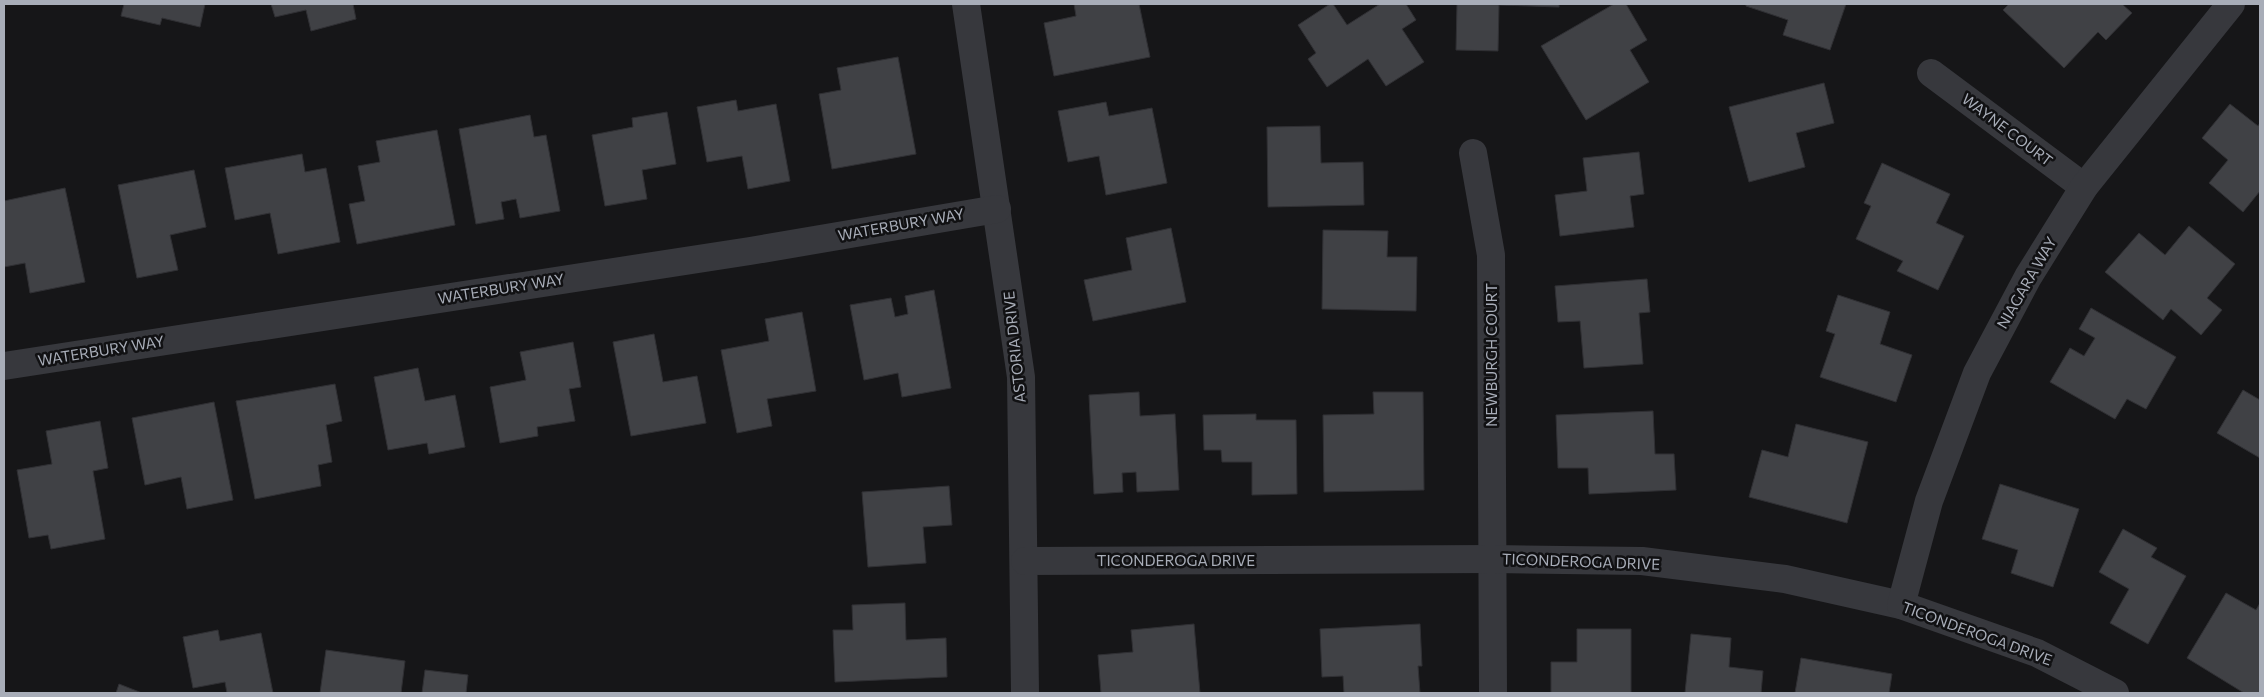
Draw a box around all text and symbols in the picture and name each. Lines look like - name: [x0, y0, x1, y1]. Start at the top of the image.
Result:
- street label: WAYNE COURT: [1959, 89, 2057, 169]
- street label: WATERBURY WAY: [836, 204, 966, 244]
- street label: NIAGARA WAY: [1993, 233, 2060, 332]
- street label: WATERBURY WAY: [436, 269, 566, 307]
- street label: NEWBURGH COURT: [1482, 283, 1500, 427]
- street label: ASTORIA DRIVE: [999, 290, 1029, 404]
- street label: WATERBURY WAY: [36, 331, 166, 369]
- street label: TICONDEROGA DRIVE: [1502, 549, 1661, 573]
- street label: TICONDEROGA DRIVE: [1097, 551, 1255, 569]
- street label: TICONDEROGA DRIVE: [1900, 598, 2055, 669]

